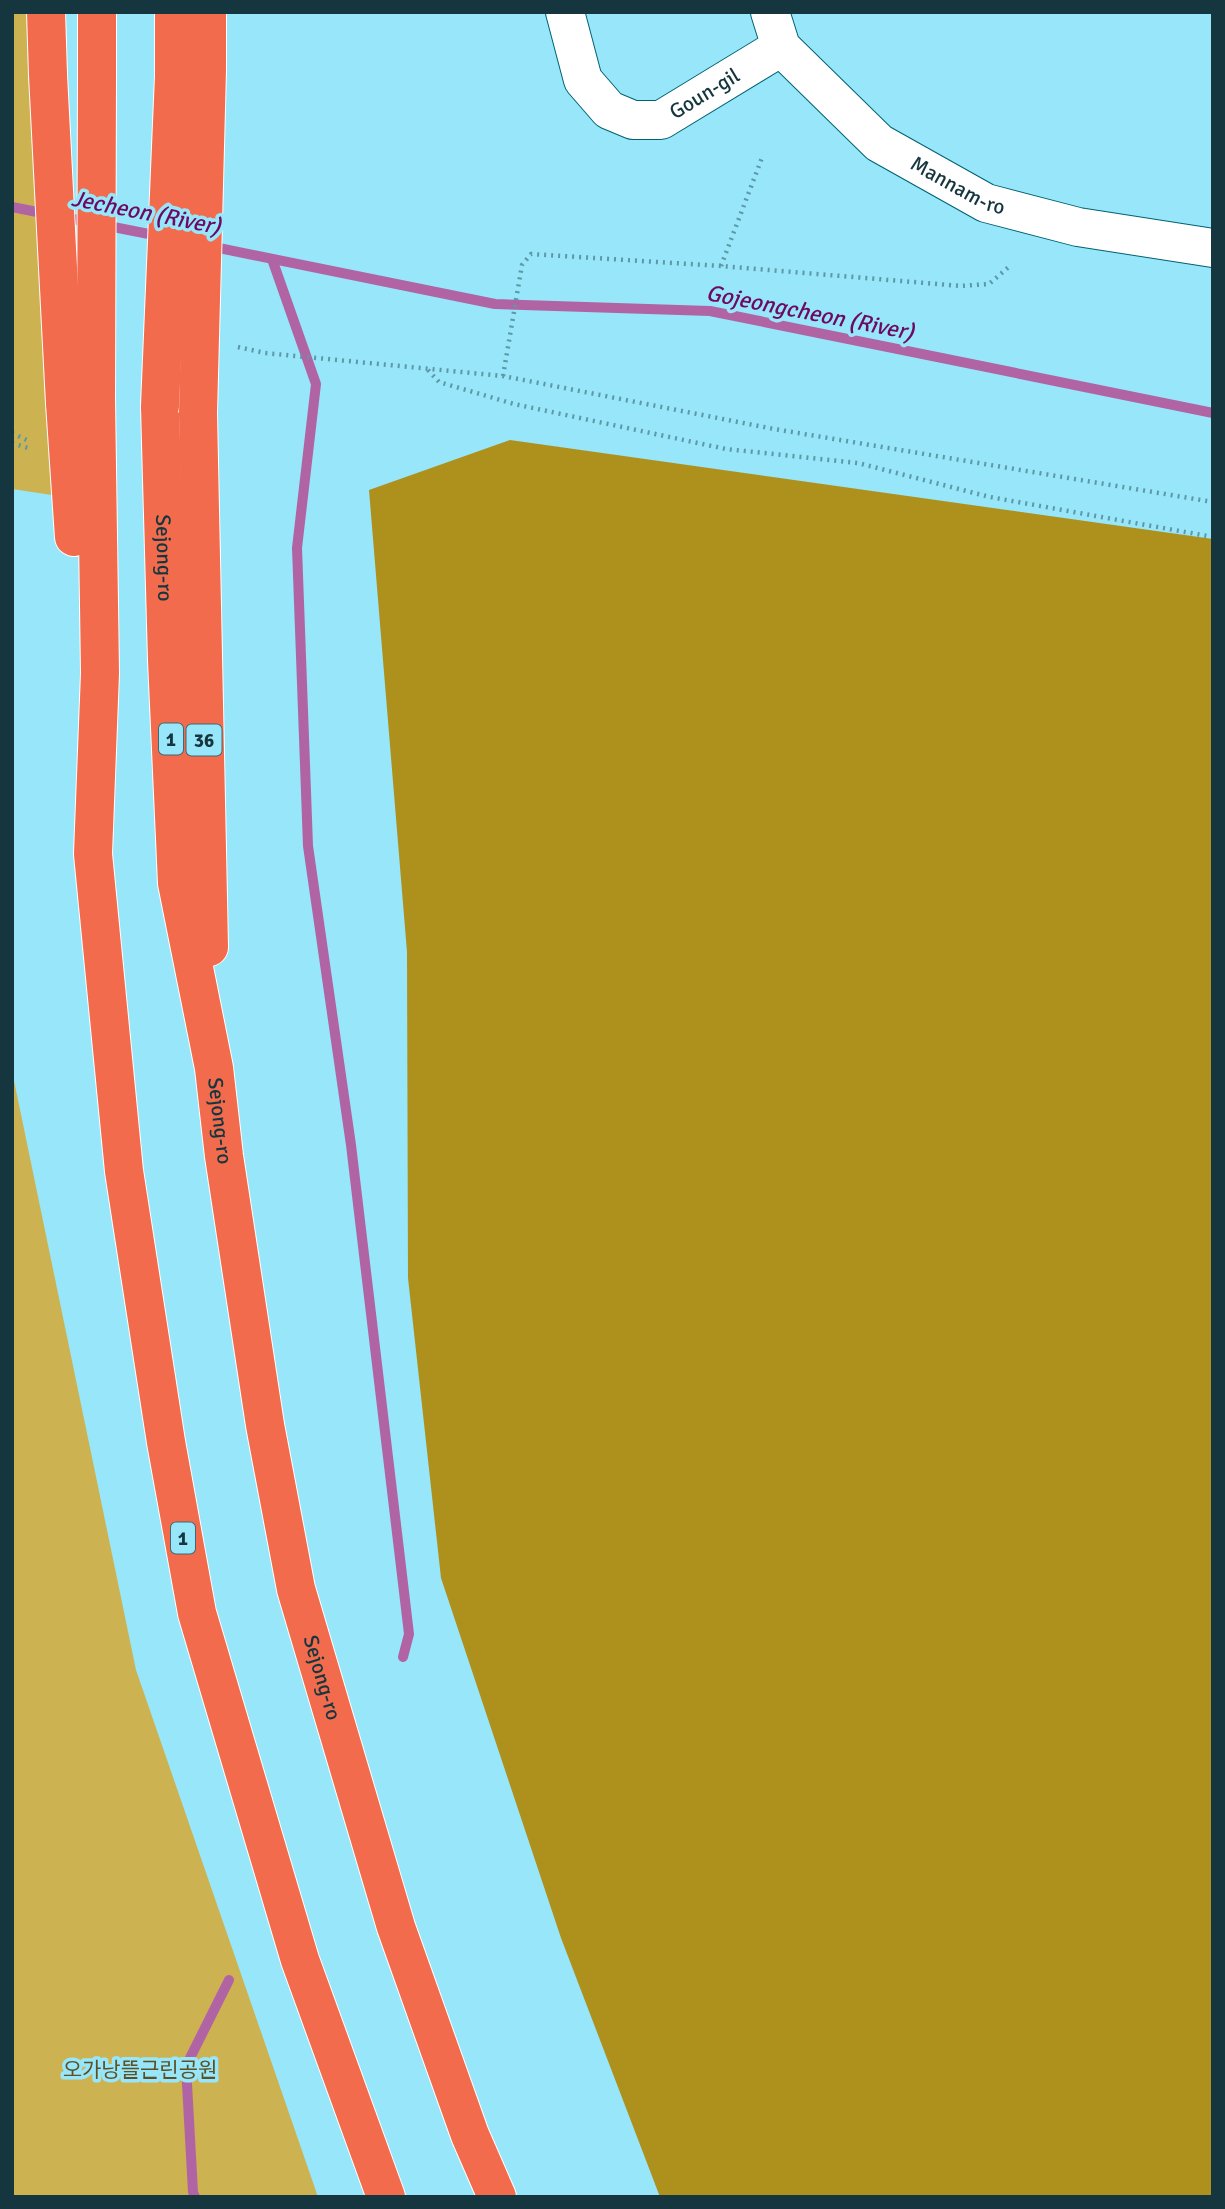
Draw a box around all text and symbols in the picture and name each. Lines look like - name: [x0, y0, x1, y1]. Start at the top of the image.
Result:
- street label: Goun-gil: [665, 62, 744, 125]
- street label: Mannam-ro: [906, 150, 1008, 220]
- water label: Jecheon (River): [69, 184, 224, 241]
- water label: Gojeongcheon (River): [704, 278, 918, 347]
- street label: Sejong-ro: [150, 514, 178, 602]
- road number: 1: [159, 724, 183, 754]
- road number: 36: [186, 724, 222, 755]
- street label: Sejong-ro: [202, 1076, 238, 1166]
- road number: 1: [171, 1522, 195, 1554]
- street label: Sejong-ro: [297, 1632, 347, 1723]
- park label: 오가낭뜰근린공원: [63, 2057, 217, 2083]

